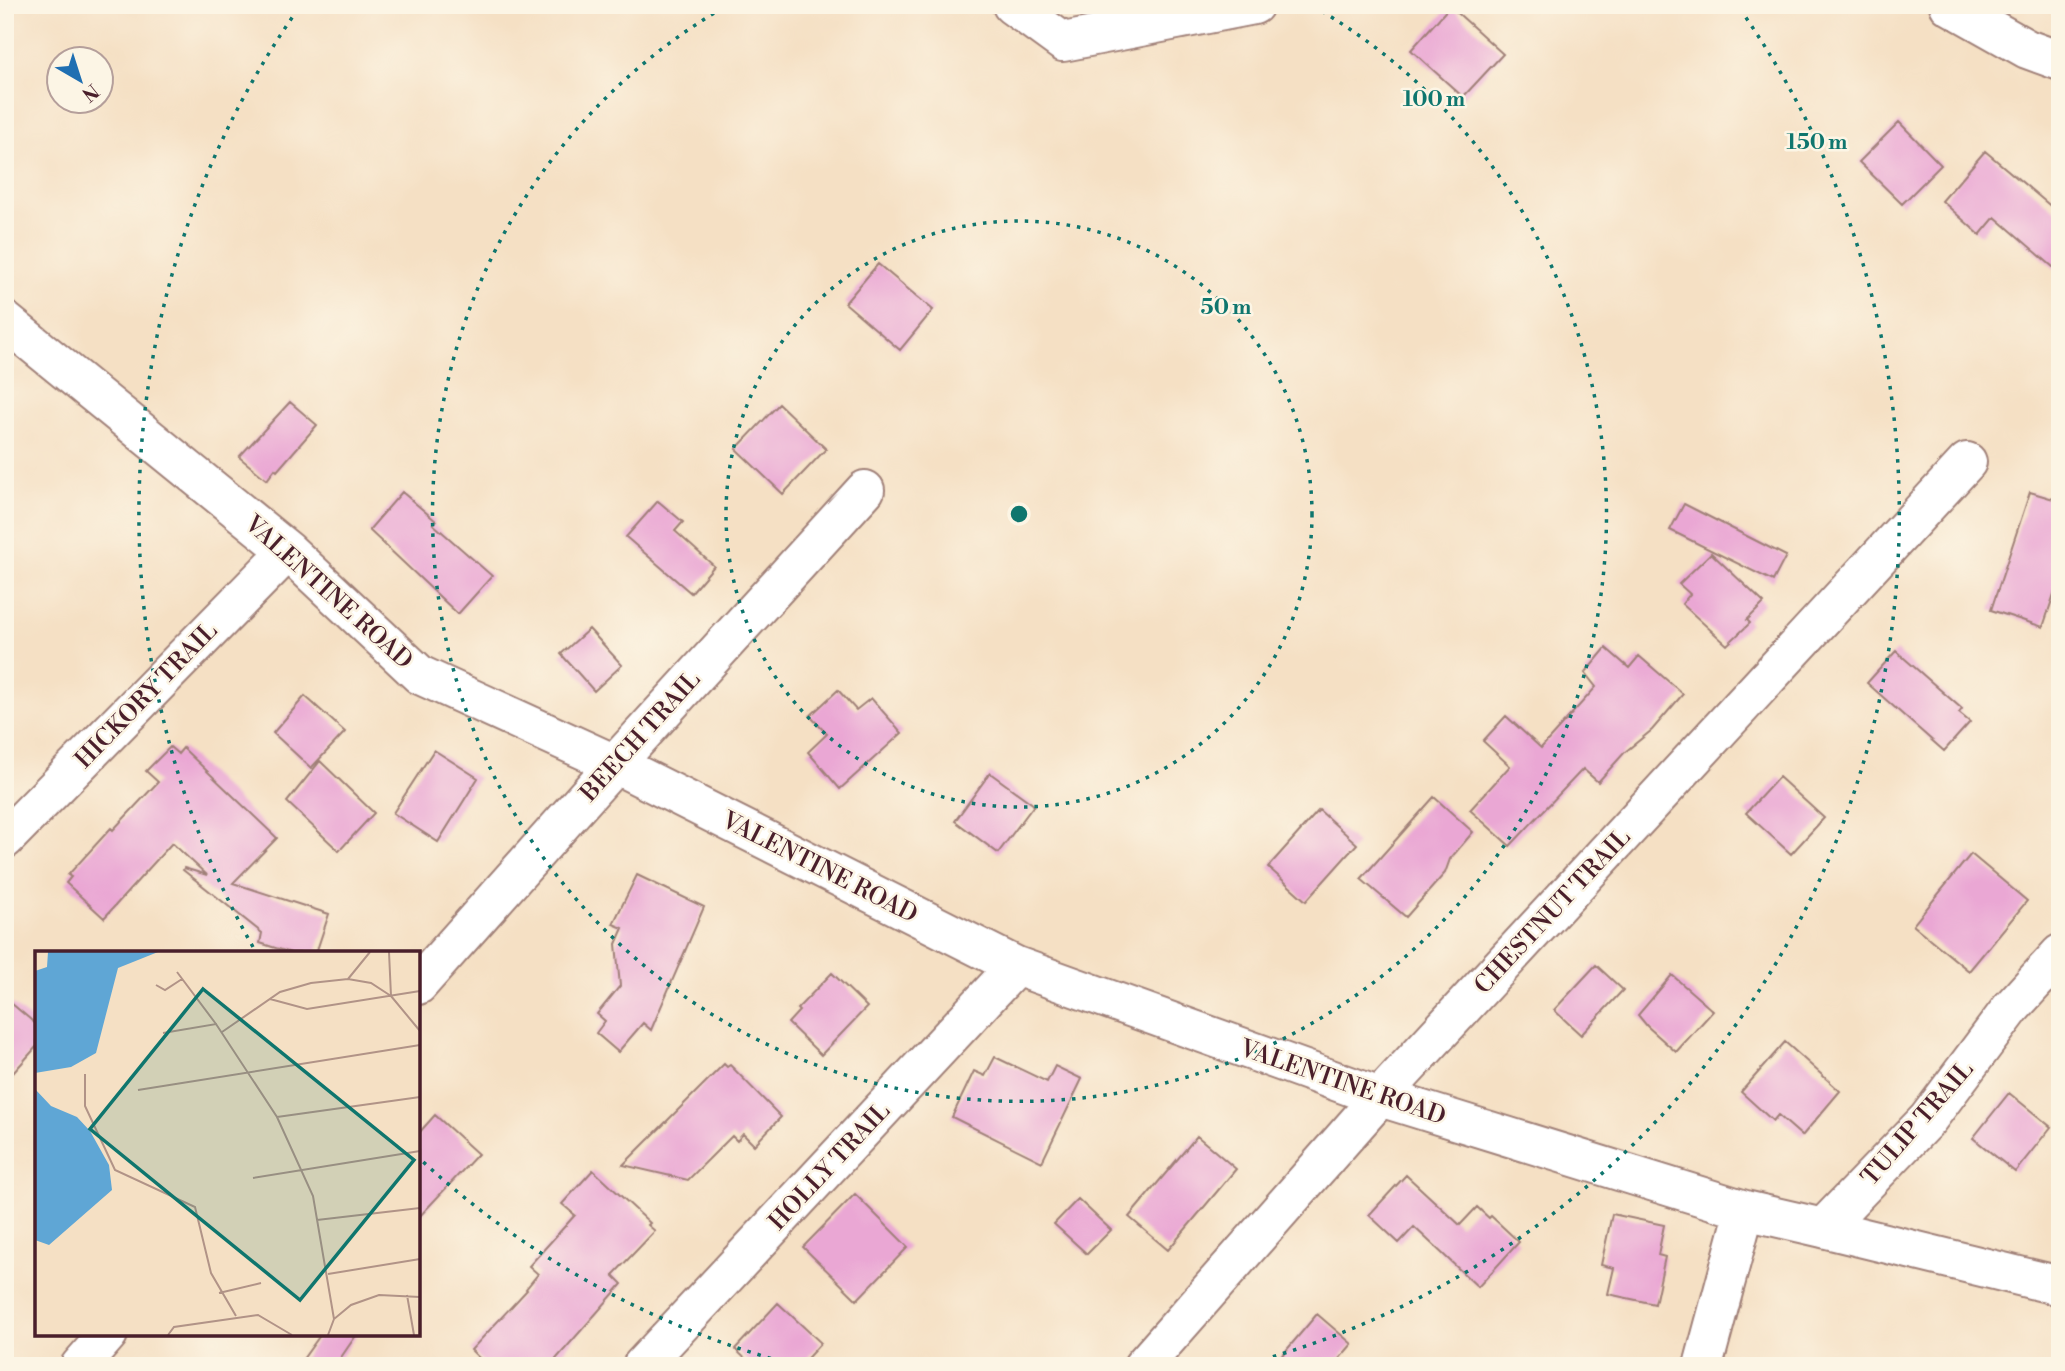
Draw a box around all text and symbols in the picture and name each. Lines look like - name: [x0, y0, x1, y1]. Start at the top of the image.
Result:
- north arrow: [46, 46, 116, 116]
- text: N: [77, 78, 103, 106]
- text: 100 m: [1403, 87, 1465, 113]
- text: 150 m: [1787, 130, 1847, 156]
- text: 50 m: [1201, 295, 1251, 321]
- centre of rings: [1007, 502, 1031, 526]
- street label: VALENTINE ROAD: [237, 509, 419, 676]
- street label: HICKORY TRAIL: [69, 616, 224, 775]
- street label: BEECH TRAIL: [574, 665, 707, 809]
- street label: VALENTINE ROAD: [716, 805, 922, 930]
- street label: CHESTNUT TRAIL: [1468, 823, 1637, 1001]
- inset map: [35, 951, 420, 1336]
- street label: VALENTINE ROAD: [1235, 1033, 1450, 1132]
- street label: TULIP TRAIL: [1855, 1055, 1980, 1192]
- street label: HOLLY TRAIL: [763, 1096, 897, 1237]

